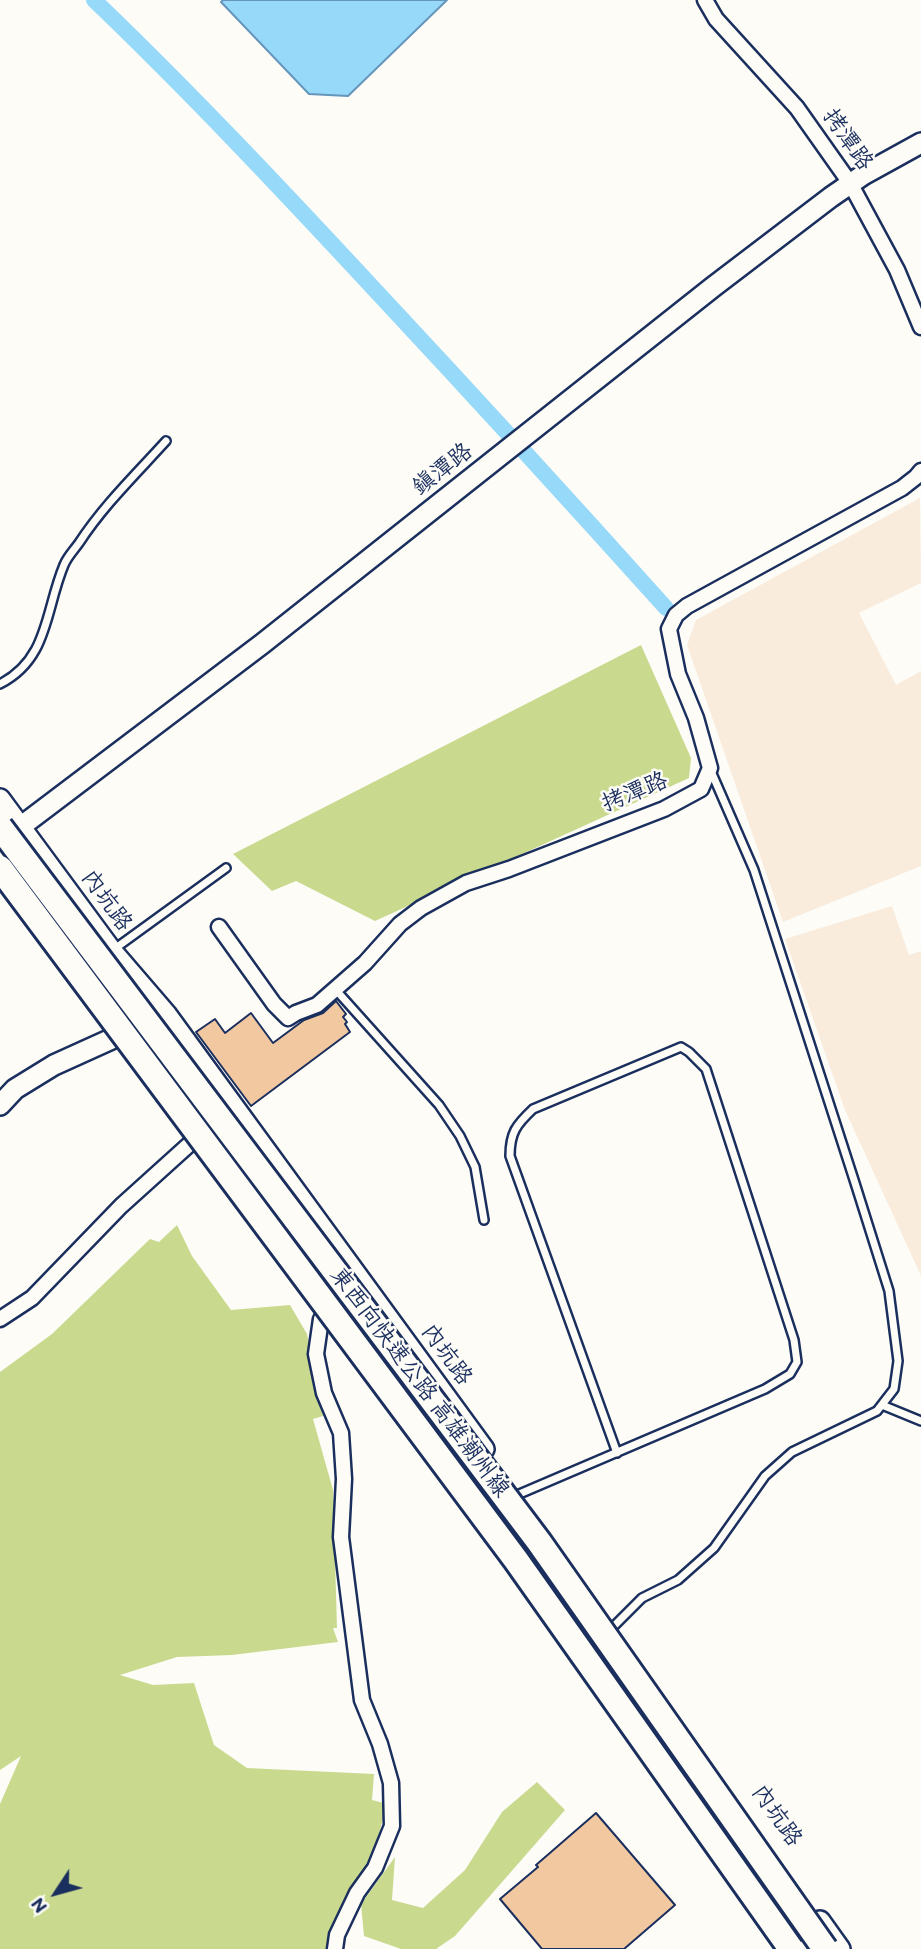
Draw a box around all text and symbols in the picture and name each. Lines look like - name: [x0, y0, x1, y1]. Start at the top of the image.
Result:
- street label: 拷潭路: [816, 104, 878, 176]
- street label: 鎮潭路: [407, 438, 479, 502]
- street label: 拷潭路: [598, 767, 672, 819]
- street label: 內坑路: [75, 865, 137, 937]
- street label: 東西向快速公路 高雄潮州線: [323, 1262, 515, 1504]
- street label: 內坑路: [415, 1319, 477, 1391]
- street label: 內坑路: [745, 1780, 807, 1852]
- north arrow: [21, 1858, 91, 1928]
- text: N: [26, 1894, 52, 1918]

